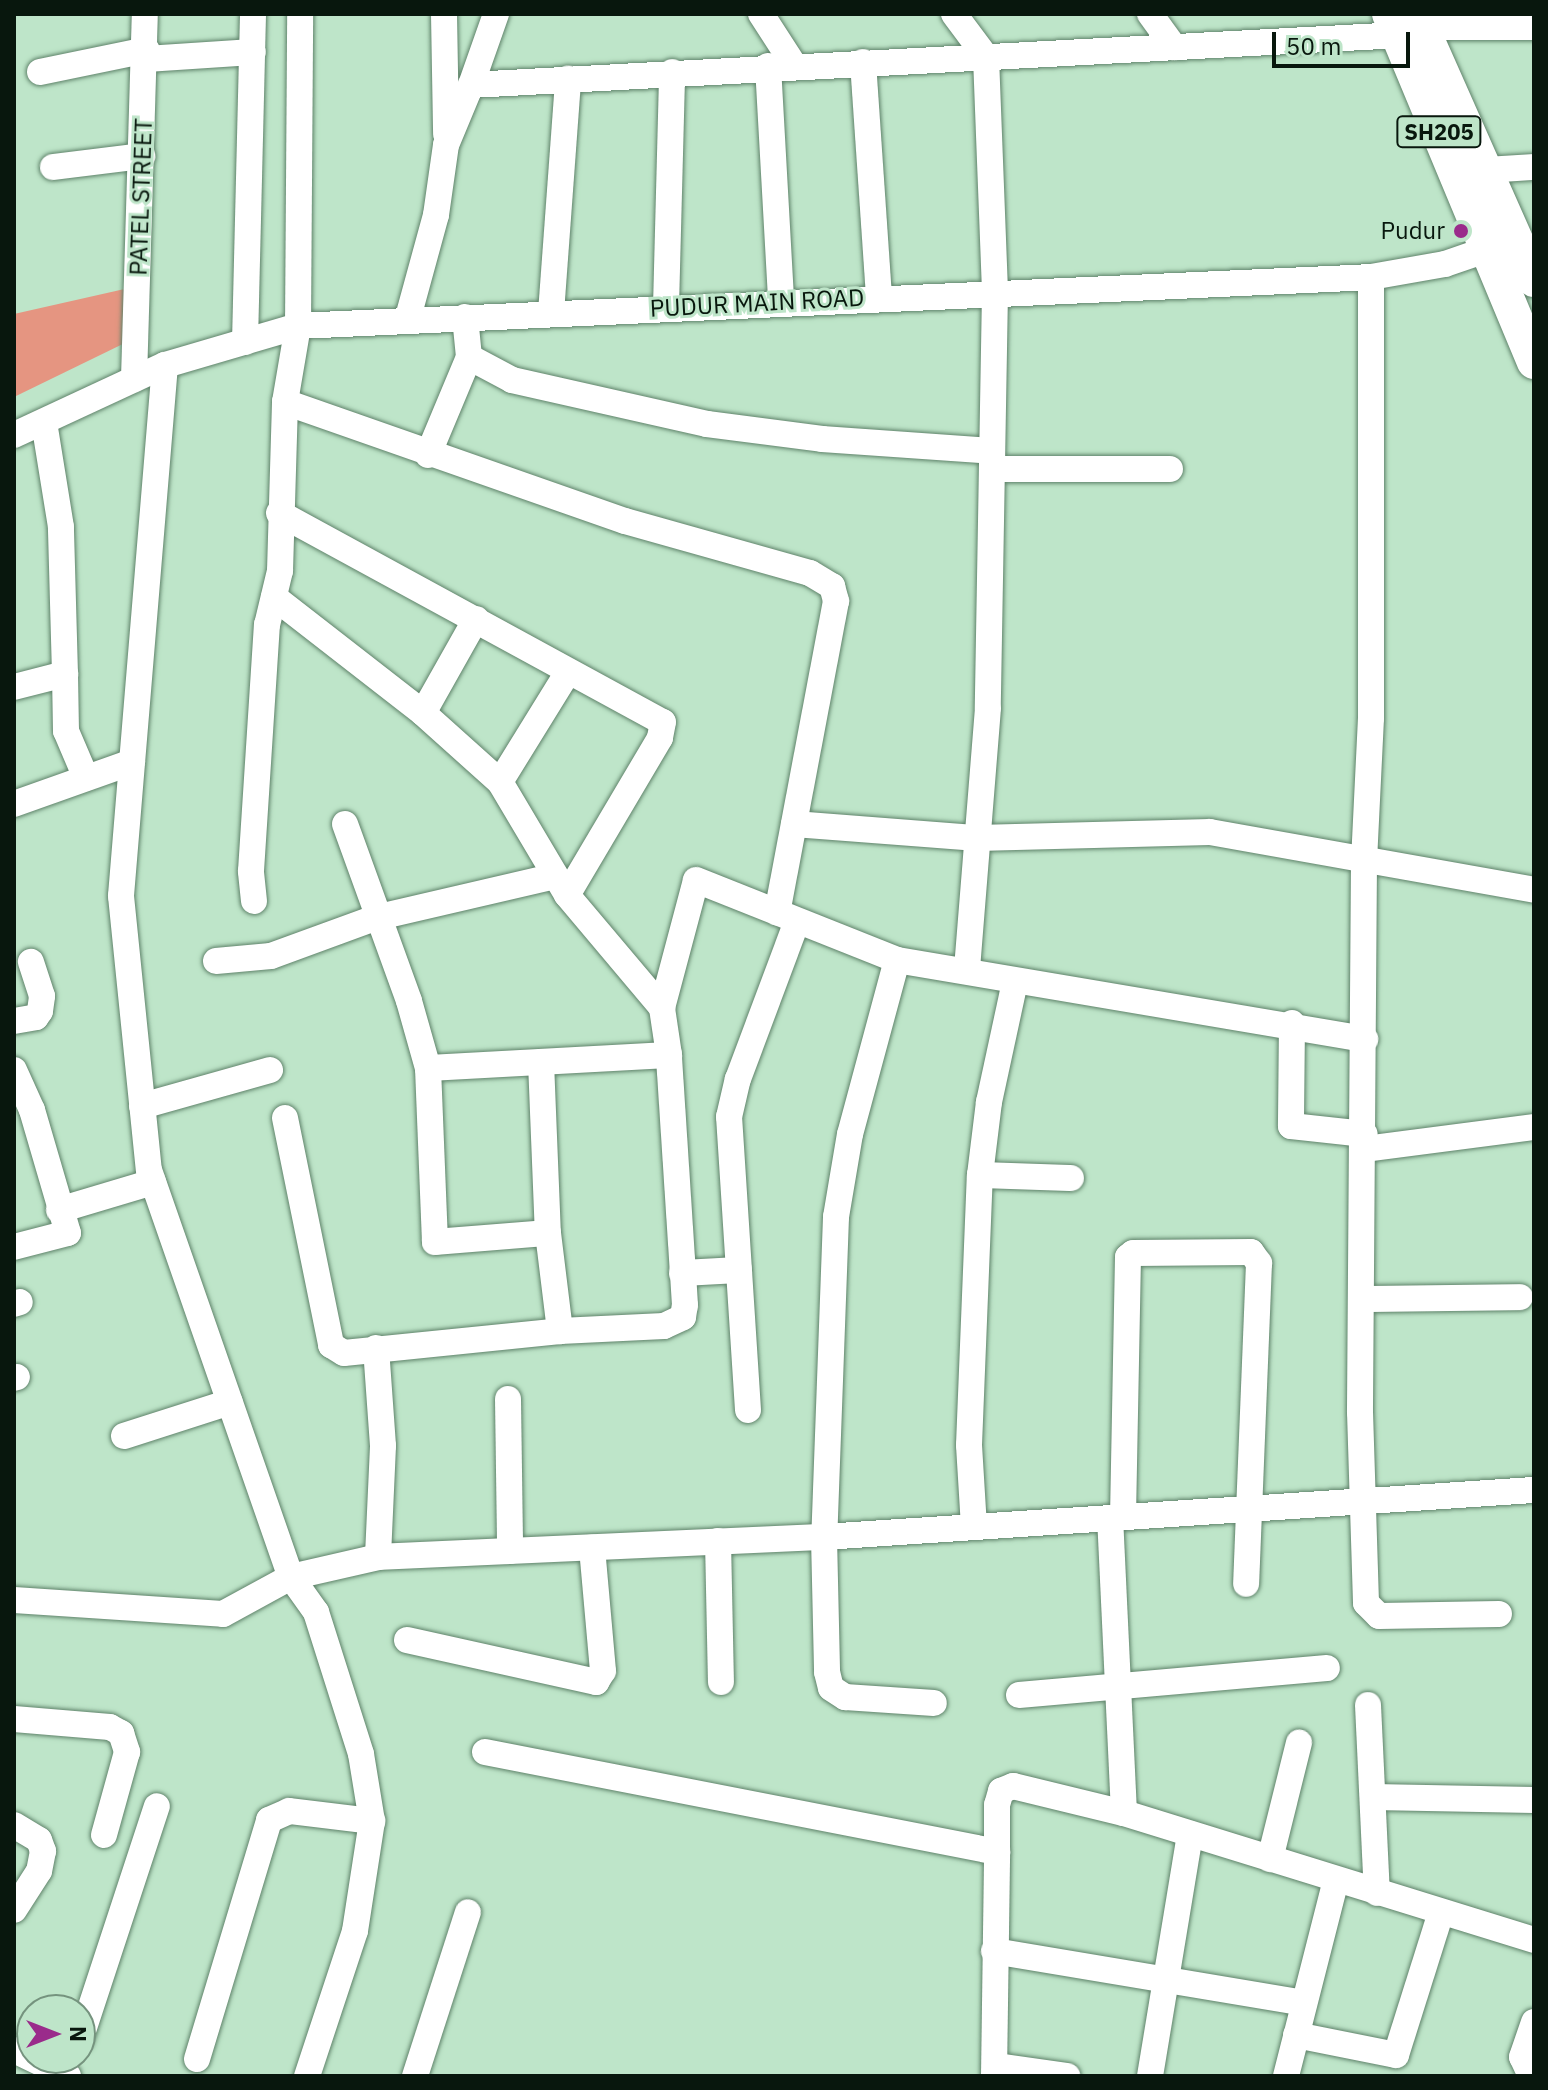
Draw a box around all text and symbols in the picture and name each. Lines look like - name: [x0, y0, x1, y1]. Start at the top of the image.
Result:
- scale bar: [1276, 16, 1414, 66]
- text: 50 m: [1286, 30, 1341, 62]
- road number: SH205: [1395, 114, 1483, 150]
- street label: PATEL STREET: [124, 118, 158, 276]
- place label: Pudur: [1380, 217, 1445, 245]
- marker: Pudur: [1452, 222, 1470, 240]
- street label: PUDUR MAIN ROAD: [649, 283, 865, 323]
- north arrow: [16, 1994, 96, 2074]
- text: N: [64, 2026, 93, 2042]

